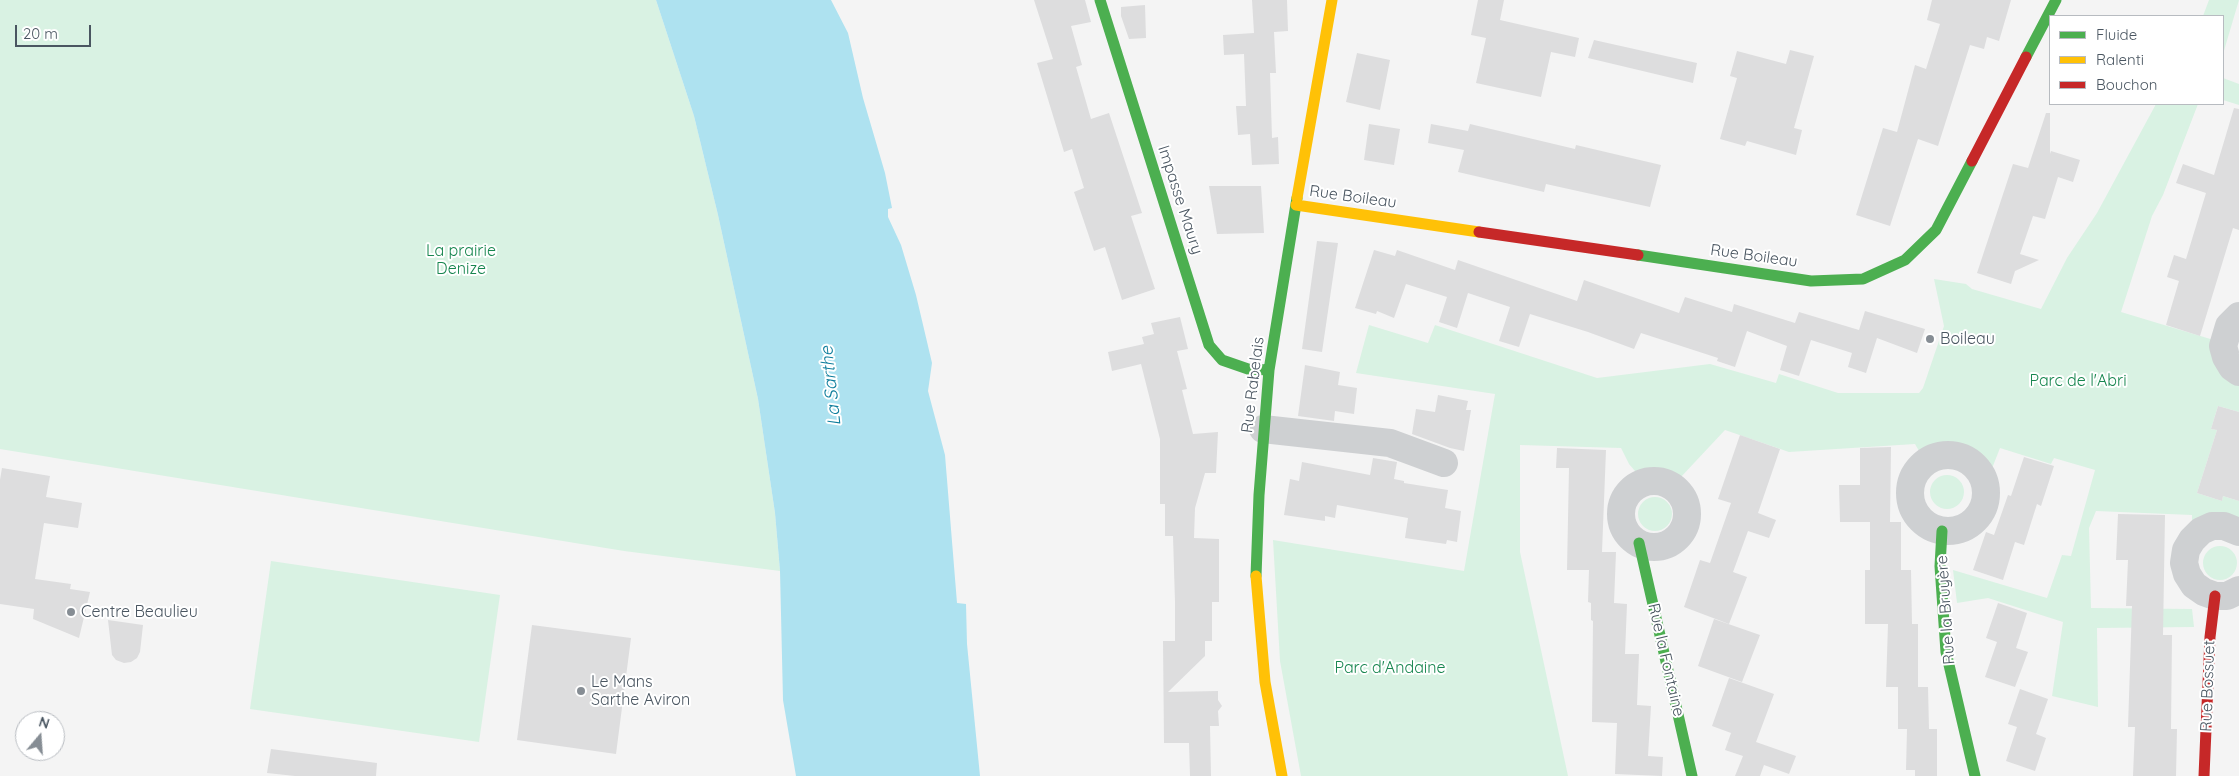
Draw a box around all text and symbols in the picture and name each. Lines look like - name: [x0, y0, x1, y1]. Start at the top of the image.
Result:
- scale bar: [18, 15, 94, 47]
- legend: [2049, 15, 2224, 105]
- text: 20 m: [23, 24, 58, 43]
- text: Fluide: [2096, 25, 2137, 44]
- text: Ralenti: [2096, 50, 2144, 69]
- text: Bouchon: [2096, 75, 2157, 94]
- street label: Impasse Maury: [1153, 143, 1207, 257]
- street label: Rue Boileau: [1308, 181, 1398, 213]
- street label: Rue Boileau: [1709, 240, 1799, 272]
- park label: La prairie Denize: [426, 241, 496, 279]
- place label: Boileau: [1940, 329, 1995, 349]
- marker: Boileau: [1924, 333, 1936, 345]
- street label: Rue Rabelais: [1238, 336, 1268, 434]
- water label: La Sarthe: [816, 345, 846, 427]
- park label: Parc de l'Abri: [2029, 371, 2127, 391]
- street label: Rue la Bruyère: [1933, 555, 1959, 665]
- place label: Centre Beaulieu: [81, 602, 198, 622]
- street label: Rue la Fontaine: [1644, 602, 1688, 718]
- marker: Centre Beaulieu: [65, 606, 77, 618]
- street label: Rue Bossuet: [2197, 640, 2219, 732]
- park label: Parc d'Andaine: [1334, 658, 1446, 678]
- place label: Le Mans Sarthe Aviron: [591, 672, 690, 710]
- marker: Le Mans Sarthe Aviron: [575, 685, 587, 697]
- north arrow: [15, 711, 65, 761]
- text: N: [37, 713, 52, 733]

